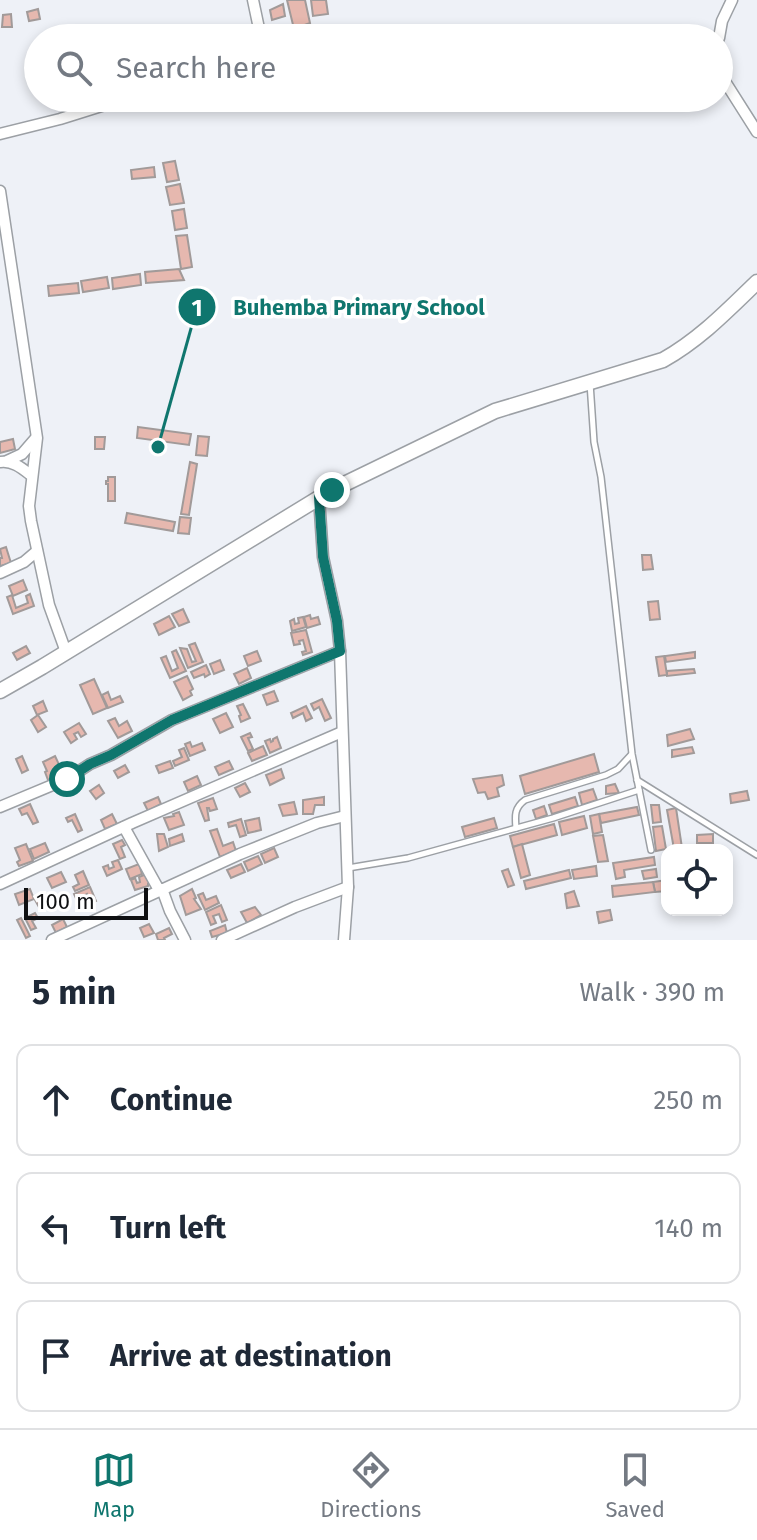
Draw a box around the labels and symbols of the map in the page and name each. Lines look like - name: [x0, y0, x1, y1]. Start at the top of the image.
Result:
- callout: Buhemba Primary School: [177, 284, 501, 330]
- text: 1: [191, 294, 203, 322]
- text: Buhemba Primary School: [233, 294, 485, 321]
- route end: [314, 472, 350, 508]
- route start: [49, 761, 85, 797]
- scale bar: [24, 884, 148, 920]

